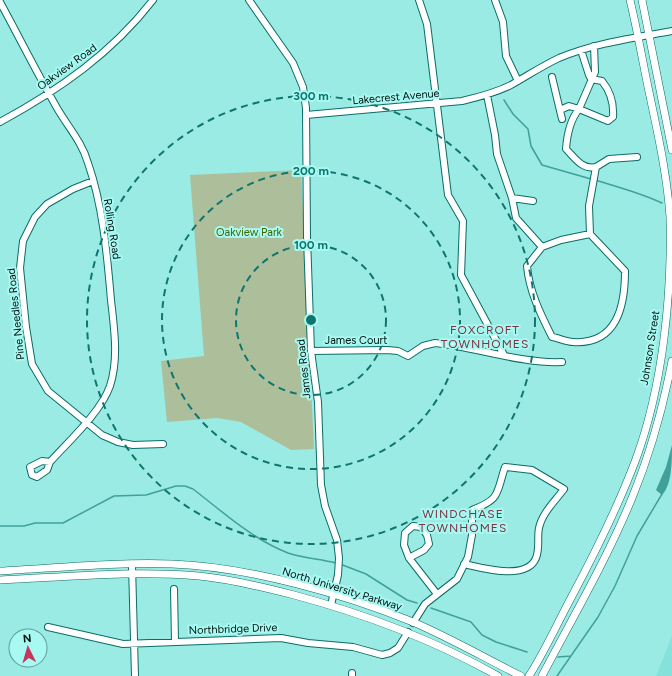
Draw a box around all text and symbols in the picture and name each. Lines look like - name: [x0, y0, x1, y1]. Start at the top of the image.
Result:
- street label: Oakview Road: [35, 41, 99, 93]
- street label: Lakecrest Avenue: [352, 87, 440, 107]
- text: 300 m: [293, 89, 329, 103]
- text: 200 m: [293, 164, 329, 178]
- street label: Rolling Road: [101, 198, 123, 260]
- park label: Oakview Park: [216, 226, 283, 239]
- text: 100 m: [294, 238, 328, 252]
- street label: Pine Needles Road: [5, 267, 27, 361]
- street label: Johnson Street: [638, 310, 662, 386]
- centre of rings: [304, 313, 318, 327]
- district label: FOXCROFT TOWNHOMES: [441, 323, 529, 351]
- street label: James Court: [325, 334, 387, 347]
- street label: James Road: [294, 339, 314, 399]
- district label: WINDCHASE TOWNHOMES: [419, 507, 507, 535]
- street label: North University Parkway: [281, 565, 404, 613]
- street label: Northbridge Drive: [188, 621, 278, 637]
- north arrow: [8, 628, 48, 668]
- text: N: [22, 632, 32, 645]

